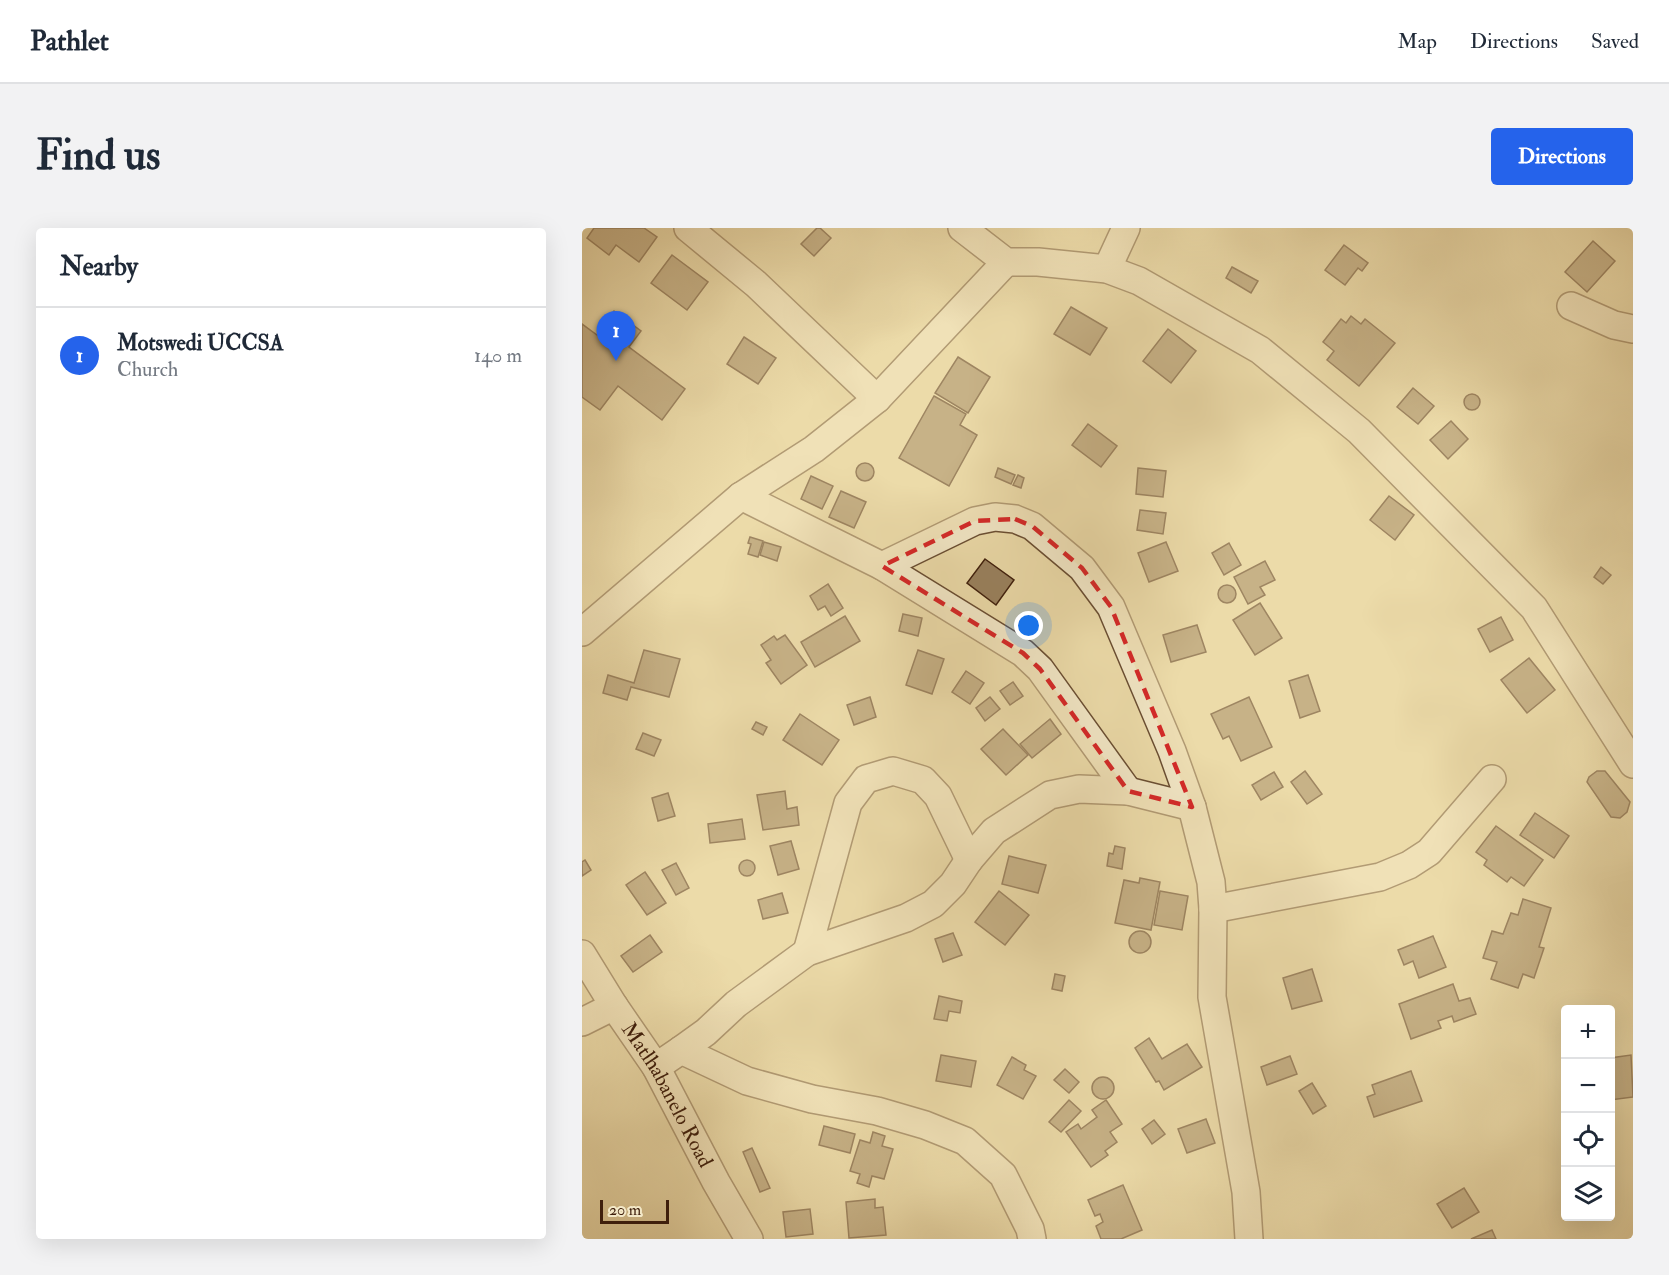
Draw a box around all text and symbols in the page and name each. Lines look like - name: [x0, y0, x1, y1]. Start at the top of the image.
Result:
- text: Pathlet: [30, 24, 109, 59]
- text: Map: [1397, 28, 1437, 55]
- text: Directions: [1470, 28, 1558, 55]
- text: Saved: [1591, 28, 1639, 55]
- button: Directions: [1491, 128, 1633, 185]
- text: Find us: [36, 130, 160, 182]
- text: Nearby: [60, 251, 138, 283]
- pin: 1: [597, 312, 636, 361]
- text: Motswedi UCCSA: [117, 329, 284, 357]
- text: 1: [76, 343, 83, 368]
- text: 140 m: [474, 343, 522, 368]
- text: Church: [117, 357, 178, 382]
- your location: [1014, 611, 1043, 640]
- map controls: [1561, 1005, 1615, 1221]
- button: +: [1561, 1005, 1615, 1059]
- street label: Matlhabanelo Road: [616, 1017, 720, 1173]
- button: −: [1561, 1059, 1615, 1113]
- button: locate: [1561, 1113, 1615, 1167]
- button: layers: [1561, 1167, 1615, 1221]
- scale bar: [600, 1197, 669, 1224]
- text: 20 m: [609, 1200, 641, 1220]

